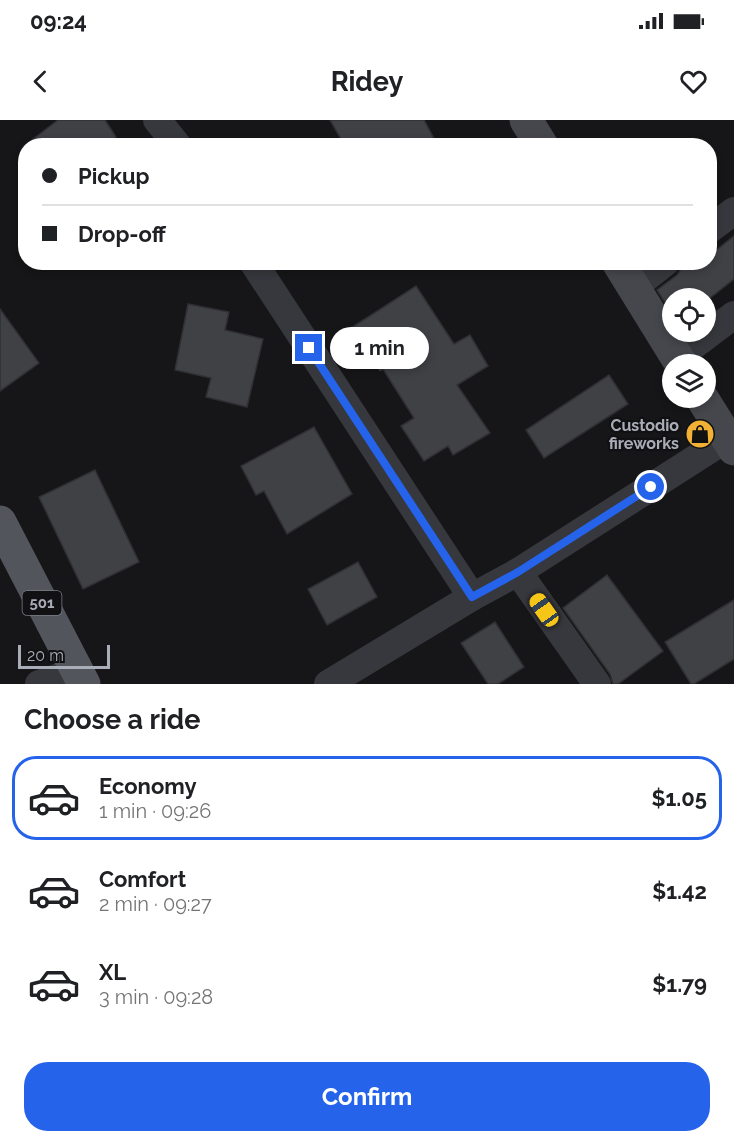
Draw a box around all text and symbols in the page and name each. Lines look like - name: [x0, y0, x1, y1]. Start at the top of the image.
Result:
- text: 09:24: [30, 8, 87, 34]
- icon: back: [24, 65, 57, 98]
- icon: heart: [677, 65, 710, 98]
- text: Ridey: [331, 66, 403, 97]
- text: Pickup: [78, 163, 150, 189]
- text: Drop-off: [78, 221, 166, 247]
- map controls: [662, 288, 716, 408]
- button: locate: [662, 288, 716, 342]
- callout: 1 min: [330, 327, 429, 369]
- route end: [295, 334, 322, 361]
- text: 1 min: [354, 336, 405, 360]
- button: layers: [662, 354, 716, 408]
- place label: Custodio fireworks: [609, 416, 679, 453]
- shop icon: Custodio fireworks: [684, 418, 716, 450]
- route start: [637, 473, 664, 500]
- car: [526, 590, 562, 630]
- road number: 501: [22, 591, 62, 615]
- scale bar: [18, 642, 110, 670]
- text: 20 m: [27, 646, 64, 665]
- text: Choose a ride: [24, 704, 200, 735]
- icon: car: [27, 771, 81, 825]
- text: Economy: [99, 773, 197, 799]
- text: $1.05: [652, 785, 707, 811]
- text: 1 min · 09:26: [99, 799, 211, 823]
- icon: car: [27, 864, 81, 918]
- text: Comfort: [99, 866, 186, 892]
- text: $1.42: [652, 878, 707, 904]
- text: 2 min · 09:27: [99, 892, 212, 916]
- icon: car: [27, 957, 81, 1011]
- text: XL: [99, 959, 126, 985]
- text: $1.79: [652, 971, 707, 997]
- text: 3 min · 09:28: [99, 985, 213, 1009]
- button: Confirm: [24, 1062, 710, 1131]

